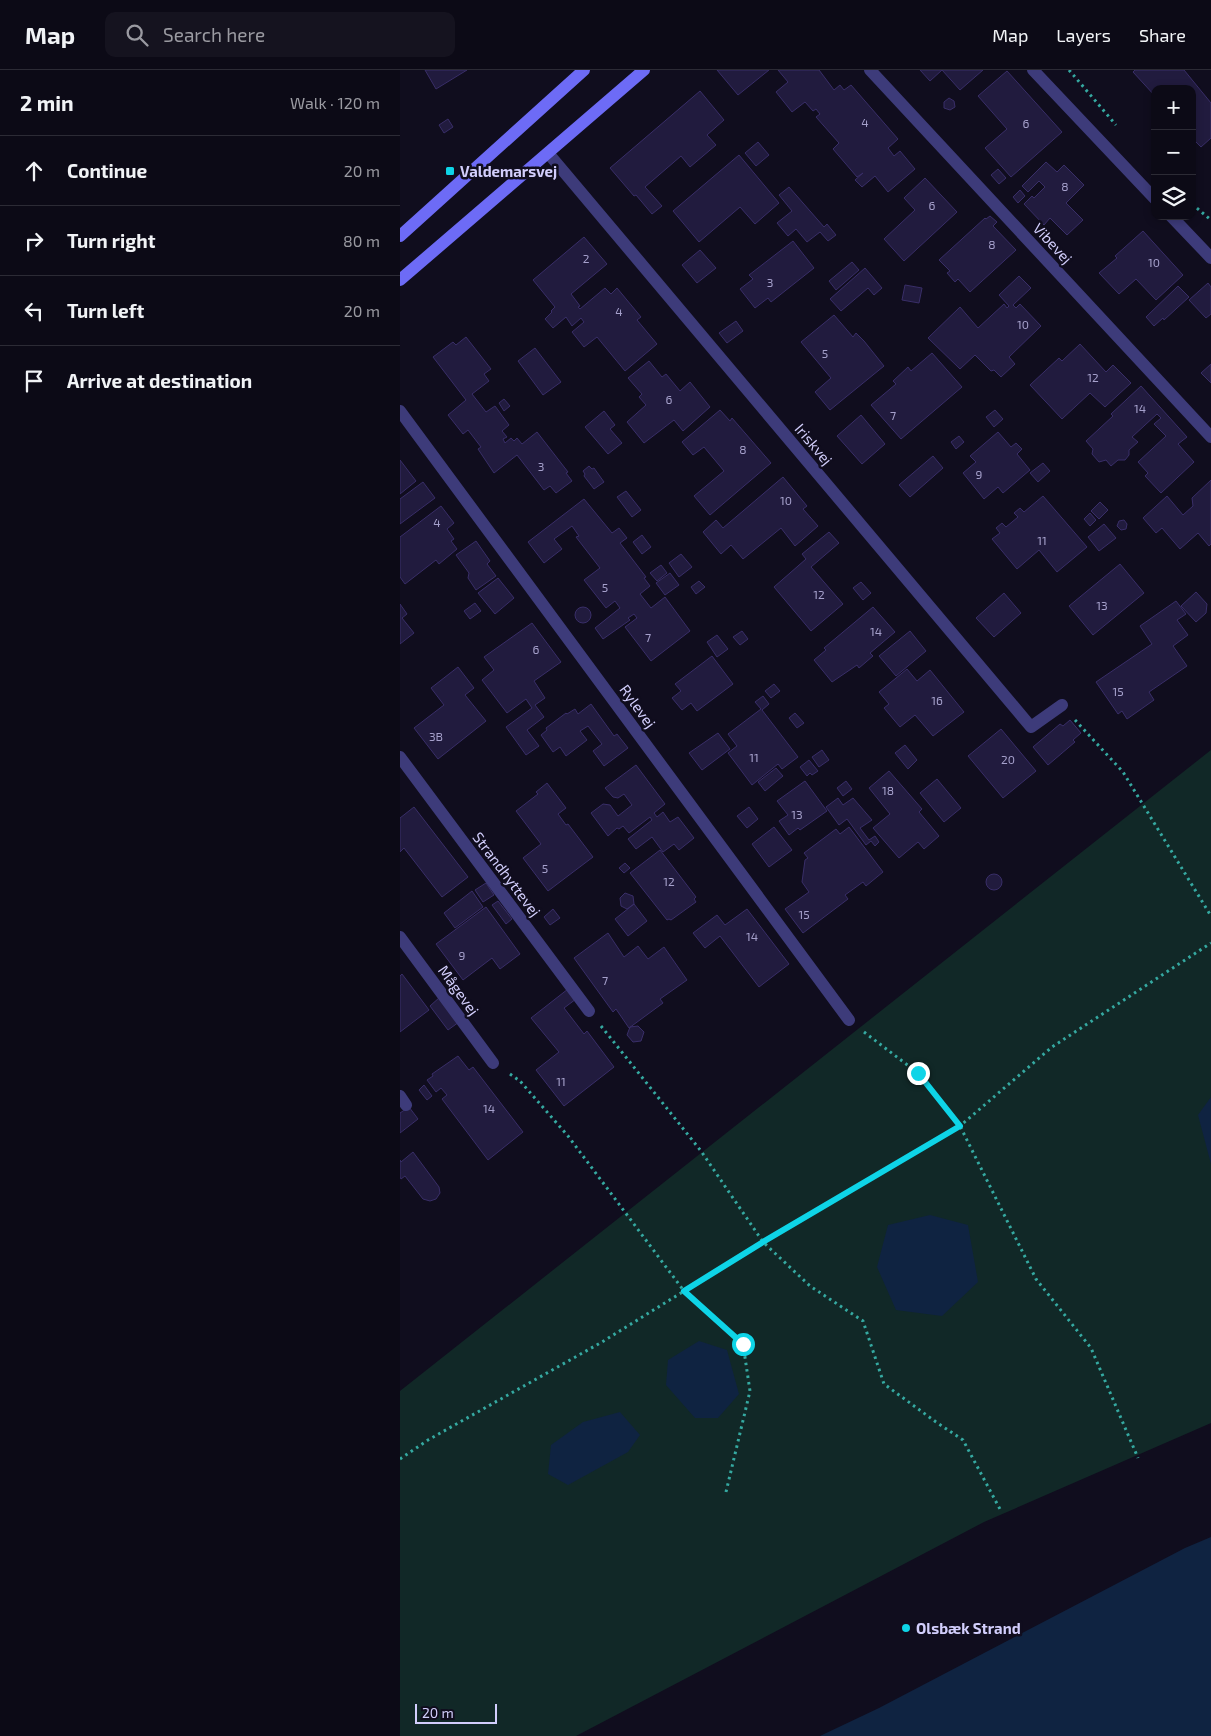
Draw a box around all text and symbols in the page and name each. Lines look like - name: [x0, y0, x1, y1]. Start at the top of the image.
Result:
- search box: [105, 12, 455, 57]
- text: Map: [25, 20, 75, 49]
- icon: search: [123, 21, 151, 49]
- text: Search here: [163, 23, 265, 46]
- text: Map: [992, 24, 1028, 46]
- text: Layers: [1056, 24, 1111, 46]
- text: Share: [1139, 24, 1186, 46]
- map controls: [1151, 85, 1196, 220]
- button: +: [1151, 85, 1196, 130]
- text: 2 min: [20, 90, 74, 115]
- text: Walk · 120 m: [290, 93, 380, 112]
- house number: 4: [861, 115, 869, 129]
- house number: 6: [1023, 116, 1030, 130]
- button: −: [1151, 130, 1196, 175]
- icon: ahead: [20, 157, 48, 185]
- text: Continue: [67, 159, 147, 182]
- text: 20 m: [344, 161, 380, 180]
- place label: Valdemarsvej: [460, 162, 557, 180]
- marker: Valdemarsvej: [444, 165, 456, 177]
- button: layers: [1151, 175, 1196, 220]
- house number: 8: [1061, 179, 1069, 193]
- house number: 6: [929, 198, 936, 212]
- street label: Vibevej: [1029, 219, 1076, 268]
- icon: right: [20, 227, 48, 255]
- text: Turn right: [67, 229, 155, 252]
- text: 80 m: [343, 231, 380, 250]
- house number: 8: [988, 237, 996, 251]
- house number: 2: [583, 251, 590, 265]
- house number: 10: [1148, 255, 1160, 269]
- house number: 3: [767, 275, 773, 289]
- icon: left: [20, 297, 48, 325]
- text: Turn left: [67, 299, 144, 322]
- text: 20 m: [344, 301, 380, 320]
- house number: 4: [615, 304, 623, 318]
- house number: 10: [1017, 317, 1029, 331]
- house number: 5: [822, 346, 828, 360]
- icon: arrive: [20, 367, 48, 395]
- text: Arrive at destination: [67, 369, 252, 392]
- house number: 12: [1087, 370, 1099, 384]
- house number: 6: [666, 392, 673, 406]
- house number: 14: [1134, 401, 1146, 415]
- house number: 7: [890, 408, 896, 422]
- street label: Iriskvej: [791, 420, 837, 469]
- house number: 8: [739, 442, 747, 456]
- house number: 3: [538, 459, 544, 473]
- house number: 9: [976, 467, 983, 481]
- house number: 10: [780, 493, 792, 507]
- house number: 4: [433, 515, 441, 529]
- house number: 11: [1037, 533, 1047, 547]
- house number: 5: [602, 580, 608, 594]
- house number: 12: [813, 587, 825, 601]
- house number: 13: [1096, 598, 1108, 612]
- house number: 14: [870, 624, 882, 638]
- house number: 7: [645, 630, 651, 644]
- house number: 6: [533, 642, 540, 656]
- street label: Rylevej: [615, 681, 660, 732]
- house number: 15: [1112, 684, 1124, 698]
- house number: 16: [931, 693, 943, 707]
- house number: 3B: [429, 729, 443, 743]
- house number: 11: [749, 750, 759, 764]
- house number: 20: [1001, 752, 1015, 766]
- house number: 18: [882, 783, 894, 797]
- house number: 13: [791, 807, 803, 821]
- street label: Strandhyttevej: [469, 828, 545, 920]
- house number: 5: [542, 861, 548, 875]
- house number: 12: [663, 874, 675, 888]
- house number: 15: [798, 907, 810, 921]
- house number: 14: [746, 929, 758, 943]
- house number: 9: [459, 948, 466, 962]
- street label: Mågevej: [434, 961, 483, 1019]
- house number: 7: [602, 973, 608, 987]
- route end: [907, 1062, 930, 1085]
- house number: 11: [556, 1074, 566, 1088]
- house number: 14: [483, 1101, 495, 1115]
- route start: [732, 1333, 755, 1356]
- place label: Olsbæk Strand: [916, 1619, 1021, 1637]
- marker: Olsbæk Strand: [900, 1622, 912, 1634]
- scale bar: [415, 1701, 498, 1724]
- text: 20 m: [422, 1704, 454, 1721]

